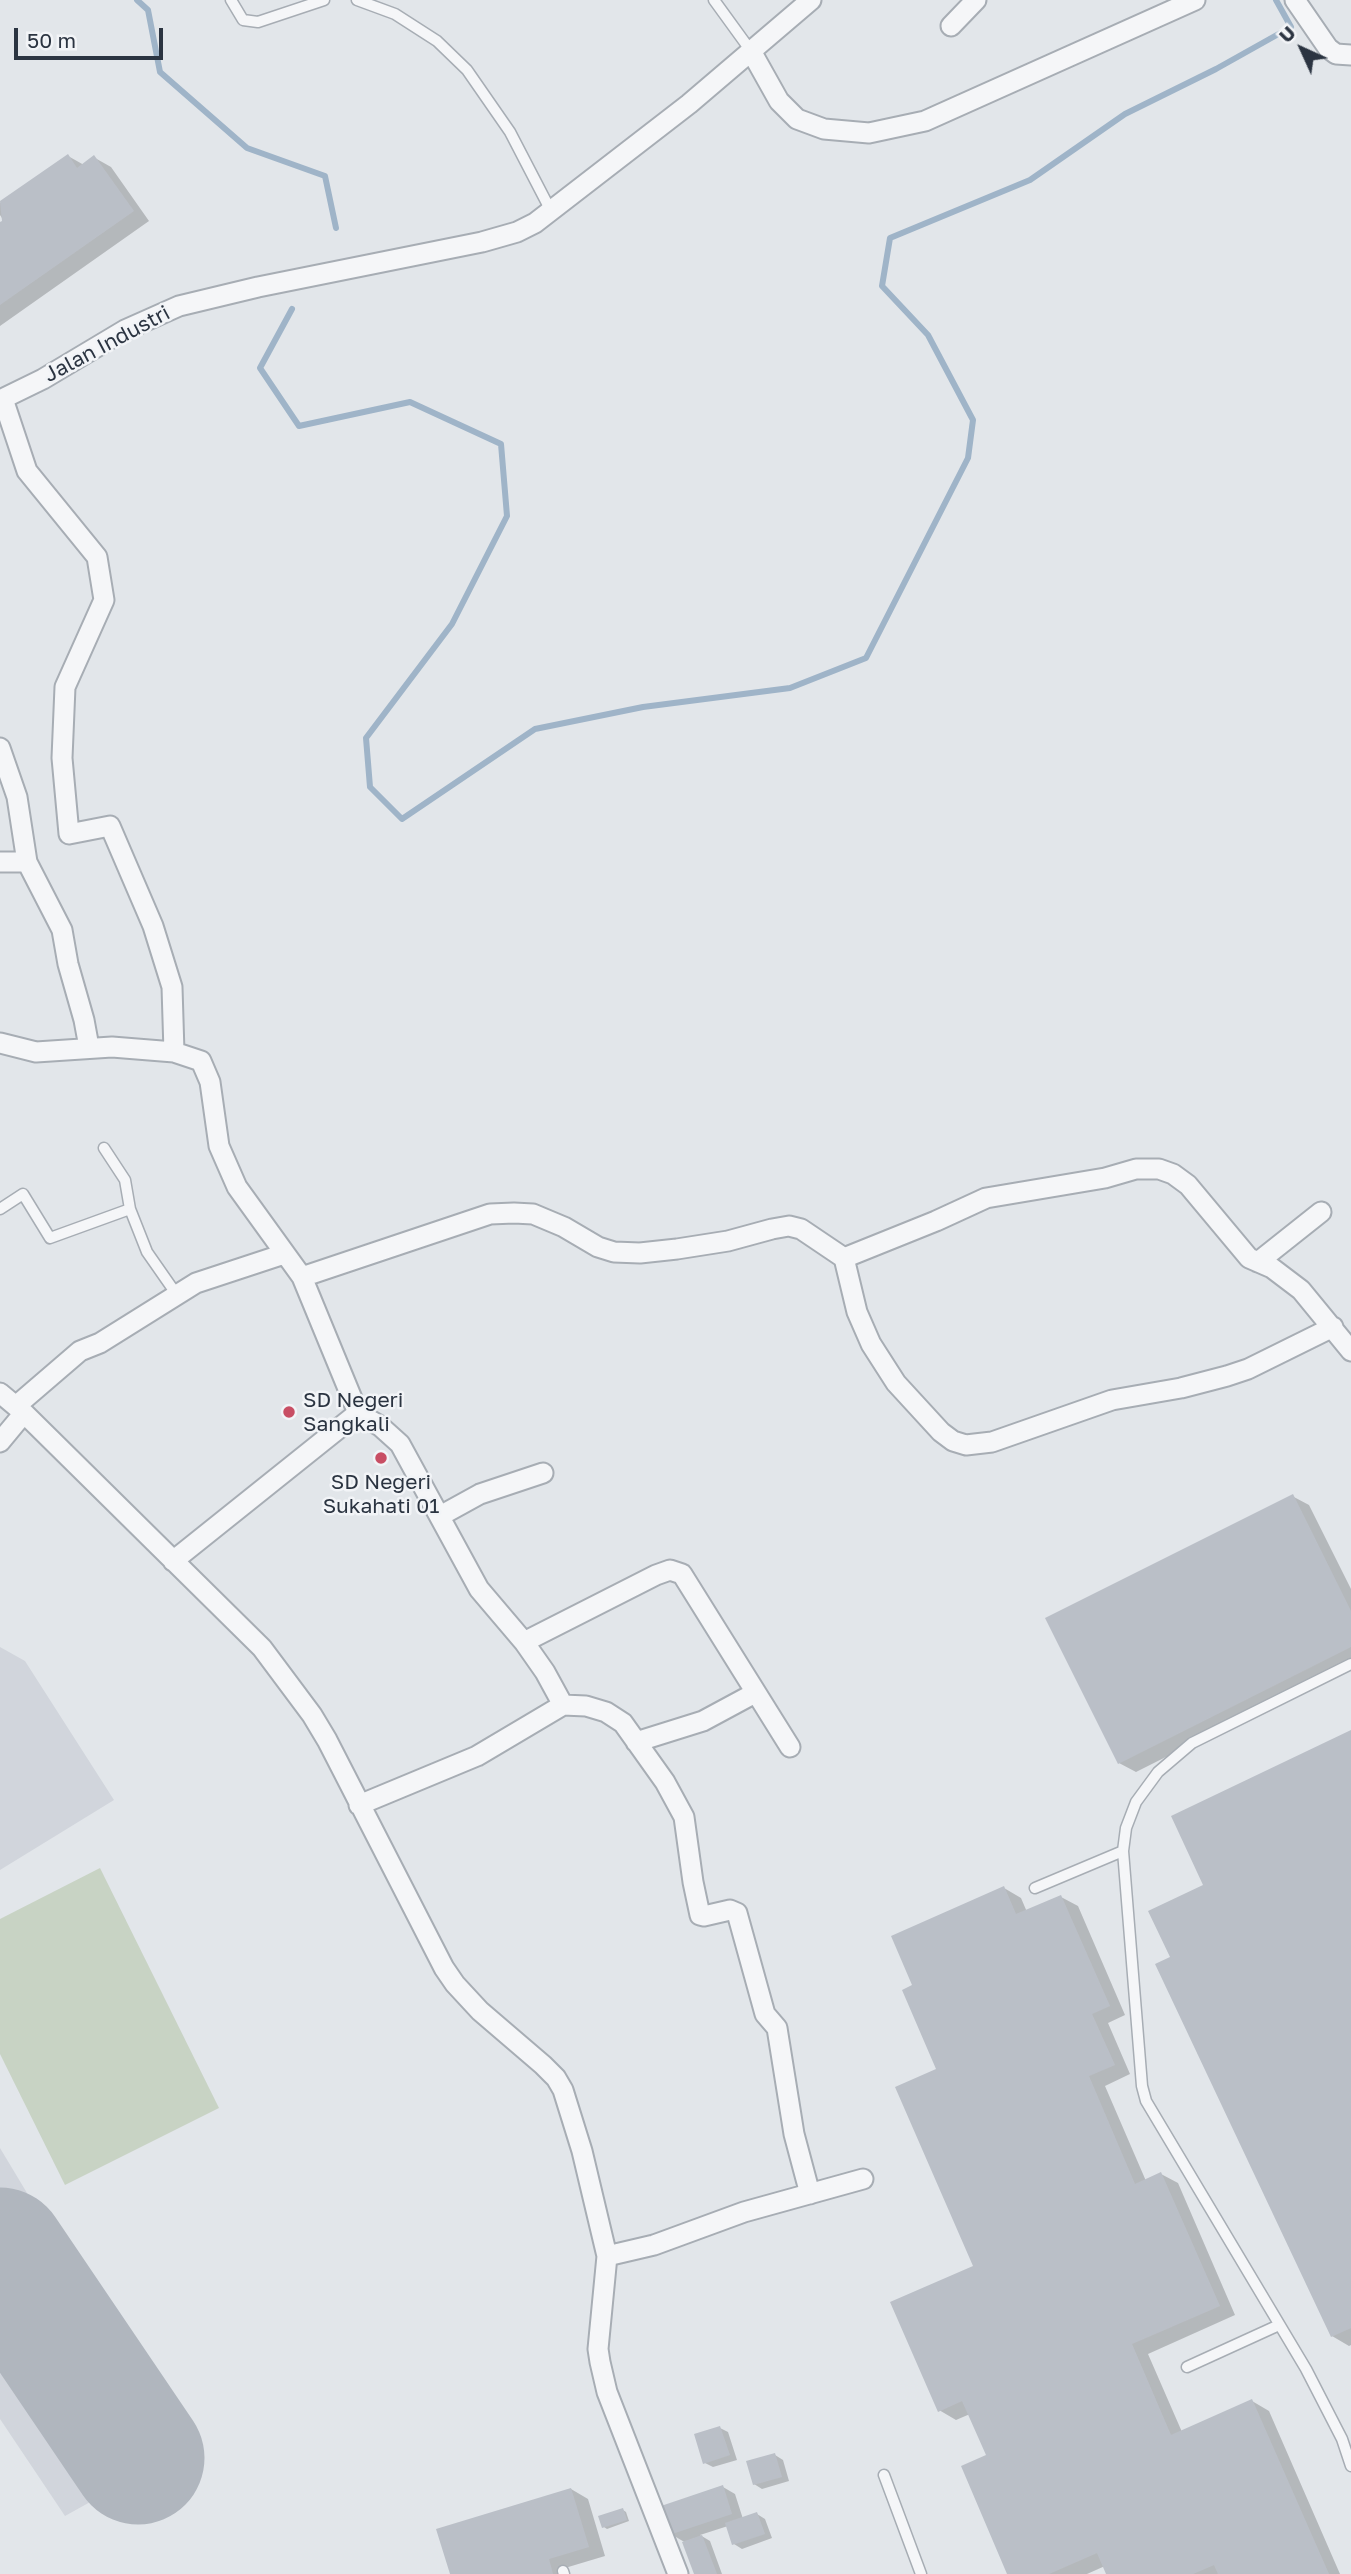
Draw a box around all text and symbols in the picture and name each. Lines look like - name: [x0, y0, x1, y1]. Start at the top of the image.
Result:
- scale bar: [18, 14, 166, 58]
- north arrow: [1267, 14, 1337, 84]
- text: U: [1274, 21, 1300, 47]
- text: 50 m: [27, 27, 76, 53]
- street label: Jalan Industri: [40, 300, 174, 388]
- place label: SD Negeri Sangkali: [303, 1387, 403, 1437]
- marker: SD Negeri Sangkali: [281, 1404, 297, 1420]
- marker: SD Negeri Sukahati 01: [373, 1450, 389, 1466]
- place label: SD Negeri Sukahati 01: [323, 1469, 439, 1519]

